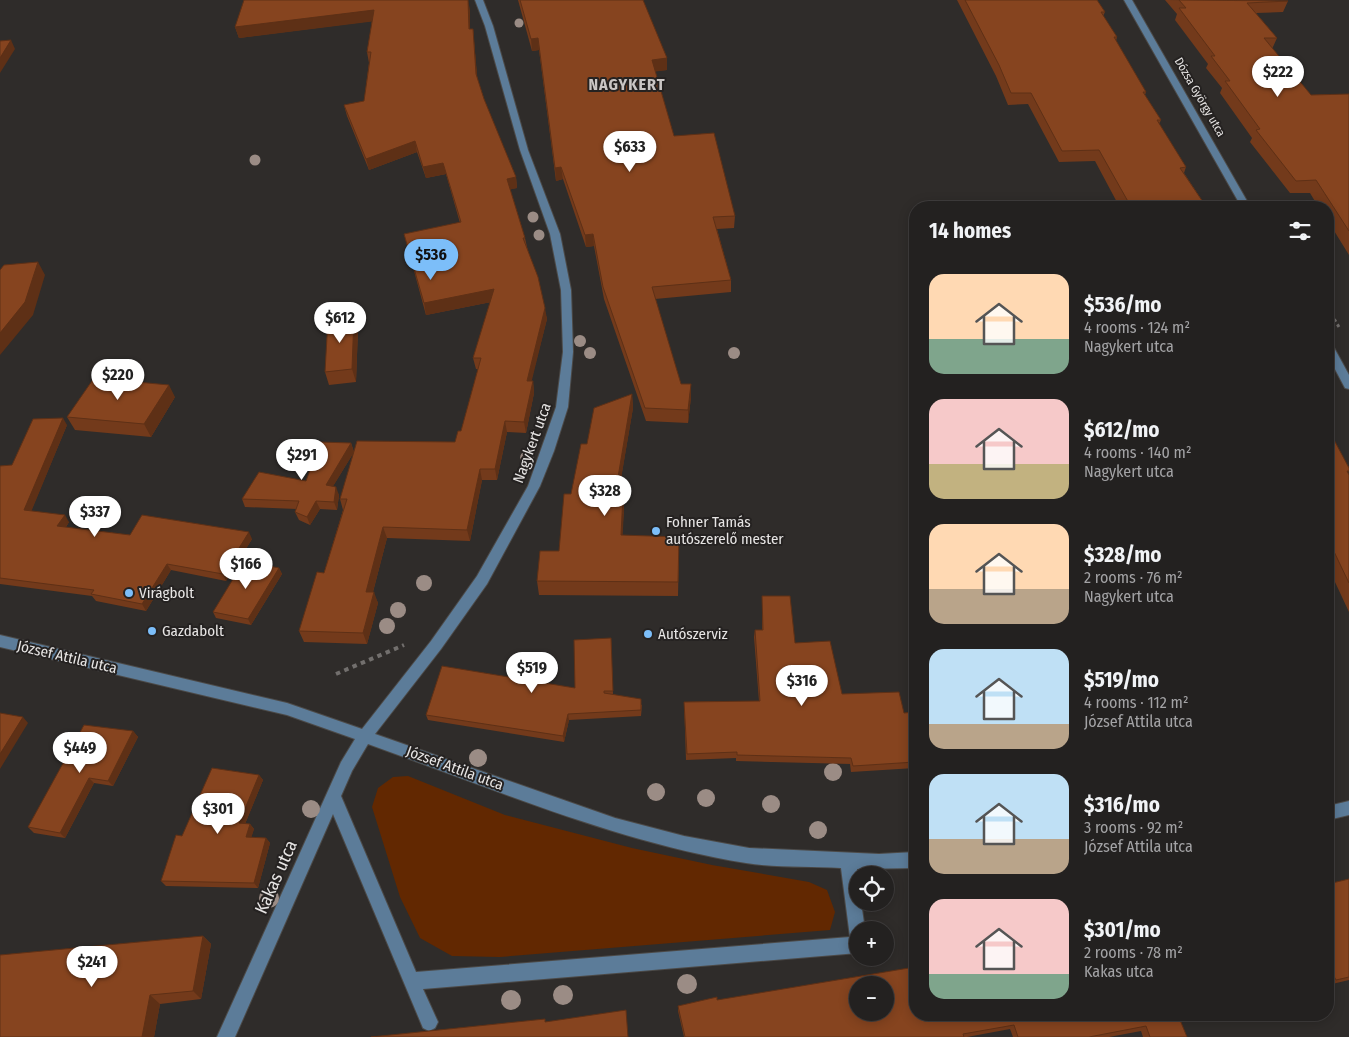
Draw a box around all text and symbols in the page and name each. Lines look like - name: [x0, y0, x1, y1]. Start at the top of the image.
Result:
- street label: Dózsa György utca: [1172, 55, 1228, 139]
- pin: $222: [1248, 56, 1308, 98]
- text: $222: [1263, 62, 1293, 81]
- district label: NAGYKERT: [588, 75, 666, 94]
- pin: $633: [600, 130, 660, 173]
- text: $633: [614, 137, 646, 156]
- icon: filters: [1286, 217, 1314, 245]
- text: 14 homes: [929, 218, 1011, 244]
- pin: $536: [401, 238, 461, 281]
- text: $536: [415, 245, 447, 264]
- text: $536/mo: [1084, 292, 1162, 318]
- icon: home: [969, 294, 1029, 354]
- pin: $612: [310, 302, 370, 344]
- text: $612: [325, 308, 355, 327]
- text: 4 rooms · 124 m²: [1084, 318, 1190, 337]
- text: Nagykert utca: [1084, 337, 1174, 356]
- pin: $220: [88, 358, 148, 401]
- text: $220: [102, 365, 134, 384]
- street label: Nagykert utca: [509, 400, 555, 486]
- text: $612/mo: [1084, 417, 1159, 443]
- icon: home: [969, 419, 1029, 479]
- pin: $291: [272, 438, 332, 481]
- text: 4 rooms · 140 m²: [1084, 443, 1192, 462]
- text: $291: [287, 445, 317, 464]
- text: Nagykert utca: [1084, 462, 1174, 481]
- pin: $328: [575, 474, 635, 517]
- text: $328: [589, 481, 621, 500]
- pin: $337: [65, 496, 125, 538]
- text: $337: [80, 502, 110, 521]
- place label: Fohner Tamás autószerelő mester: [666, 513, 784, 548]
- marker: Fohner Tamás autószerelő mester: [650, 525, 662, 537]
- text: $328/mo: [1084, 542, 1161, 568]
- icon: home: [969, 544, 1029, 604]
- pin: $166: [216, 548, 276, 590]
- text: $166: [231, 554, 261, 573]
- text: 2 rooms · 76 m²: [1084, 568, 1183, 587]
- place label: Virágbolt: [139, 584, 194, 602]
- marker: Virágbolt: [123, 587, 135, 599]
- text: Nagykert utca: [1084, 587, 1174, 606]
- place label: Gazdabolt: [162, 622, 224, 640]
- marker: Gazdabolt: [146, 625, 158, 637]
- place label: Autószerviz: [658, 625, 728, 643]
- marker: Autószerviz: [642, 628, 654, 640]
- street label: József Attila utca: [15, 637, 119, 677]
- pin: $519: [502, 652, 562, 694]
- text: $519: [517, 658, 547, 677]
- pin: $316: [772, 664, 832, 707]
- text: $519/mo: [1084, 667, 1159, 693]
- icon: home: [969, 669, 1029, 729]
- text: $316: [787, 671, 817, 690]
- text: 4 rooms · 112 m²: [1084, 693, 1189, 712]
- text: József Attila utca: [1084, 712, 1193, 731]
- pin: $449: [50, 732, 110, 774]
- text: $449: [64, 738, 96, 757]
- street label: József Attila utca: [404, 742, 506, 794]
- pin: $301: [188, 792, 248, 835]
- text: $316/mo: [1084, 792, 1160, 818]
- icon: home: [969, 794, 1029, 854]
- text: $301: [203, 799, 233, 818]
- text: 3 rooms · 92 m²: [1084, 818, 1183, 837]
- street label: Kakas utca: [250, 837, 302, 917]
- text: József Attila utca: [1084, 837, 1193, 856]
- map controls: [849, 866, 894, 1021]
- button: locate: [849, 866, 894, 911]
- text: $301/mo: [1084, 917, 1161, 943]
- icon: home: [969, 919, 1029, 979]
- button: +: [849, 921, 894, 966]
- text: 2 rooms · 78 m²: [1084, 943, 1183, 962]
- pin: $241: [62, 946, 122, 988]
- text: $241: [78, 952, 106, 971]
- text: Kakas utca: [1084, 962, 1154, 981]
- button: −: [849, 976, 894, 1021]

